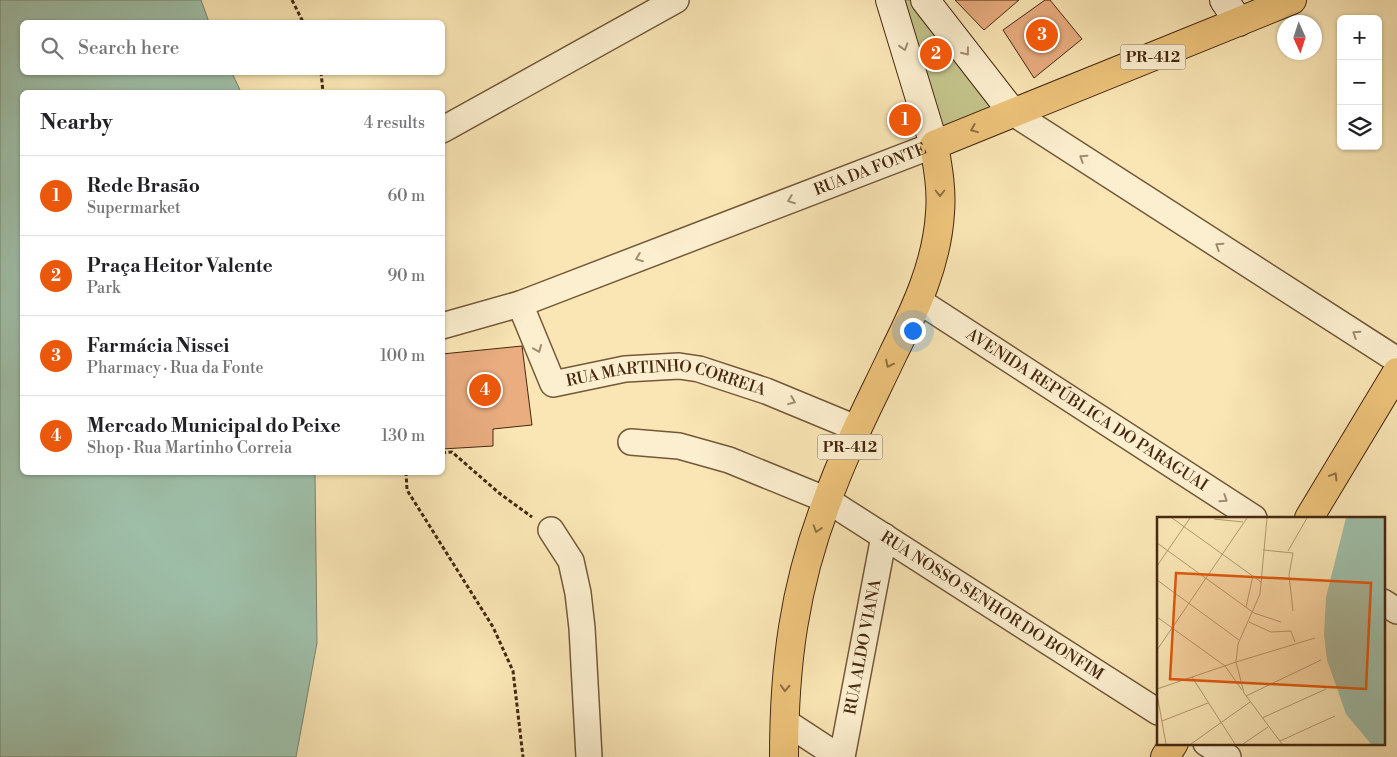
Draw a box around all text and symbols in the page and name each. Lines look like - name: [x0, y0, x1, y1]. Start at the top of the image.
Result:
- north arrow: [1277, 15, 1322, 60]
- map controls: [1337, 15, 1382, 150]
- button: +: [1337, 15, 1382, 60]
- pin: 3: [1026, 16, 1058, 54]
- search box: [20, 20, 445, 75]
- icon: search: [38, 34, 66, 62]
- pin: 2: [920, 35, 952, 73]
- text: Search here: [78, 36, 179, 60]
- one-way arrow: [898, 42, 908, 50]
- road number: PR-412: [1120, 44, 1186, 70]
- one-way arrow: [960, 46, 968, 55]
- button: −: [1337, 60, 1382, 105]
- pin: 1: [889, 101, 921, 139]
- button: layers: [1337, 105, 1382, 150]
- text: Nearby: [40, 110, 113, 136]
- text: 4 results: [364, 113, 425, 133]
- one-way arrow: [970, 123, 979, 133]
- street label: RUA DA FONTE: [811, 139, 929, 200]
- one-way arrow: [1079, 155, 1088, 164]
- text: Rede Brasão: [87, 174, 200, 198]
- text: 1: [52, 186, 60, 206]
- text: 60 m: [387, 186, 425, 206]
- one-way arrow: [935, 190, 945, 198]
- one-way arrow: [787, 194, 796, 204]
- text: Supermarket: [87, 198, 181, 218]
- one-way arrow: [1216, 243, 1225, 252]
- one-way arrow: [635, 252, 644, 263]
- text: Praça Heitor Valente: [87, 254, 273, 278]
- text: 2: [51, 266, 61, 286]
- text: 90 m: [387, 266, 425, 286]
- text: Park: [87, 278, 120, 298]
- your location: [900, 318, 926, 344]
- street label: AVENIDA REPÚBLICA DO PARAGUAI: [961, 324, 1211, 495]
- one-way arrow: [1352, 331, 1362, 340]
- text: Farmácia Nissei: [87, 334, 229, 358]
- one-way arrow: [532, 344, 542, 353]
- text: 3: [51, 346, 61, 366]
- text: 100 m: [380, 346, 425, 366]
- street label: RUA MARTINHO CORREIA: [564, 356, 769, 401]
- text: Pharmacy · Rua da Fonte: [87, 358, 264, 378]
- one-way arrow: [885, 359, 895, 368]
- pin: 4: [469, 371, 501, 409]
- one-way arrow: [787, 394, 796, 405]
- text: Mercado Municipal do Peixe: [87, 414, 341, 438]
- text: 4: [51, 426, 61, 446]
- text: 130 m: [381, 426, 425, 446]
- road number: PR-412: [818, 434, 882, 460]
- text: Shop · Rua Martinho Correia: [87, 438, 292, 458]
- one-way arrow: [1327, 473, 1337, 482]
- one-way arrow: [1218, 493, 1228, 502]
- inset map: [1157, 517, 1384, 744]
- one-way arrow: [813, 524, 823, 532]
- street label: RUA NOSSO SENHOR DO BONFIM: [877, 527, 1107, 684]
- street label: RUA ALDO VIANA: [840, 577, 886, 716]
- one-way arrow: [780, 684, 791, 692]

